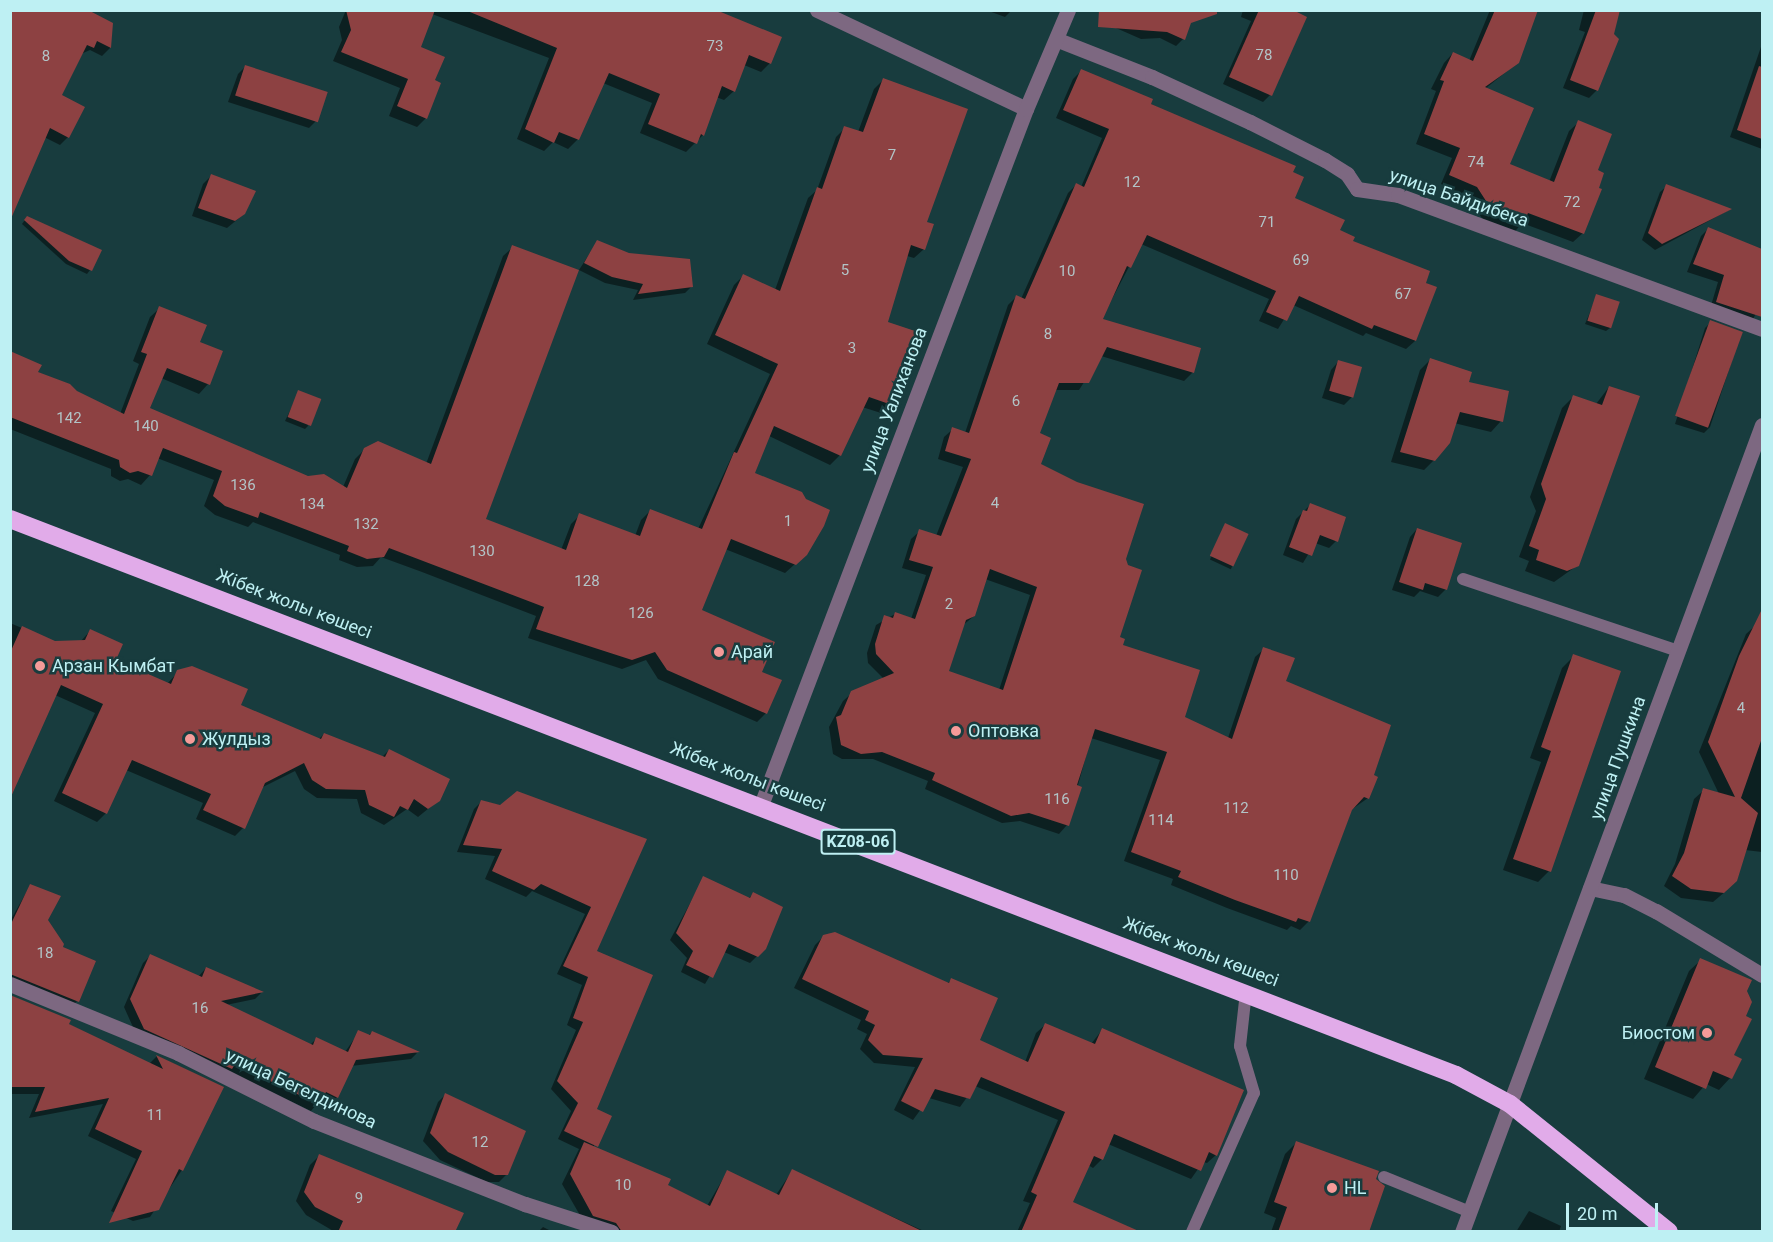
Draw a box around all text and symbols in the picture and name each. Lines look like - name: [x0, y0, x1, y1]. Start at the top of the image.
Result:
- house number: 73: [707, 38, 723, 56]
- house number: 78: [1256, 47, 1272, 65]
- house number: 8: [42, 48, 50, 66]
- house number: 7: [888, 147, 896, 165]
- house number: 74: [1468, 154, 1484, 172]
- street label: улица Байдибека: [1387, 164, 1531, 232]
- house number: 12: [1124, 174, 1140, 192]
- house number: 72: [1564, 194, 1580, 212]
- house number: 71: [1259, 214, 1275, 232]
- house number: 69: [1293, 252, 1309, 270]
- house number: 5: [841, 262, 849, 280]
- house number: 10: [1059, 263, 1075, 281]
- house number: 67: [1395, 286, 1411, 304]
- street label: улица Уалиханова: [856, 324, 932, 476]
- house number: 8: [1044, 326, 1052, 344]
- house number: 3: [848, 340, 856, 358]
- house number: 6: [1012, 393, 1020, 411]
- house number: 142: [56, 410, 82, 428]
- house number: 140: [133, 418, 159, 436]
- house number: 136: [230, 477, 256, 495]
- house number: 4: [991, 495, 999, 513]
- house number: 134: [299, 496, 325, 514]
- house number: 1: [784, 513, 792, 531]
- house number: 132: [353, 516, 379, 534]
- house number: 130: [469, 543, 495, 561]
- street label: Жібек жолы көшесі: [213, 564, 375, 644]
- house number: 128: [574, 573, 600, 591]
- house number: 2: [945, 596, 953, 614]
- house number: 126: [628, 605, 654, 623]
- place label: Арай: [731, 641, 773, 663]
- marker: Арай: [712, 645, 726, 659]
- place label: Арзан Кымбат: [52, 655, 175, 677]
- marker: Арзан Кымбат: [33, 659, 47, 673]
- street label: улица Пушкина: [1586, 693, 1650, 823]
- house number: 4: [1737, 700, 1745, 718]
- place label: Оптовка: [968, 720, 1039, 742]
- marker: Оптовка: [949, 724, 963, 738]
- place label: Жулдыз: [202, 728, 271, 750]
- marker: Жулдыз: [183, 732, 197, 746]
- street label: Жібек жолы көшесі: [667, 737, 829, 817]
- house number: 116: [1044, 791, 1070, 809]
- house number: 112: [1223, 800, 1249, 818]
- house number: 114: [1148, 812, 1174, 830]
- road number: KZ08-06: [820, 829, 896, 855]
- house number: 110: [1273, 867, 1299, 885]
- street label: Жібек жолы көшесі: [1120, 912, 1282, 992]
- house number: 18: [37, 945, 53, 963]
- house number: 16: [192, 1000, 208, 1018]
- place label: Биостом: [1622, 1022, 1695, 1044]
- marker: Биостом: [1700, 1026, 1714, 1040]
- street label: улица Бегелдинова: [222, 1045, 380, 1133]
- house number: 11: [147, 1107, 163, 1125]
- house number: 12: [472, 1134, 488, 1152]
- house number: 10: [615, 1177, 631, 1195]
- place label: HL: [1344, 1177, 1367, 1199]
- marker: HL: [1325, 1181, 1339, 1195]
- house number: 9: [355, 1190, 363, 1208]
- scale bar: [1569, 1191, 1660, 1229]
- text: 20 m: [1577, 1203, 1617, 1224]

